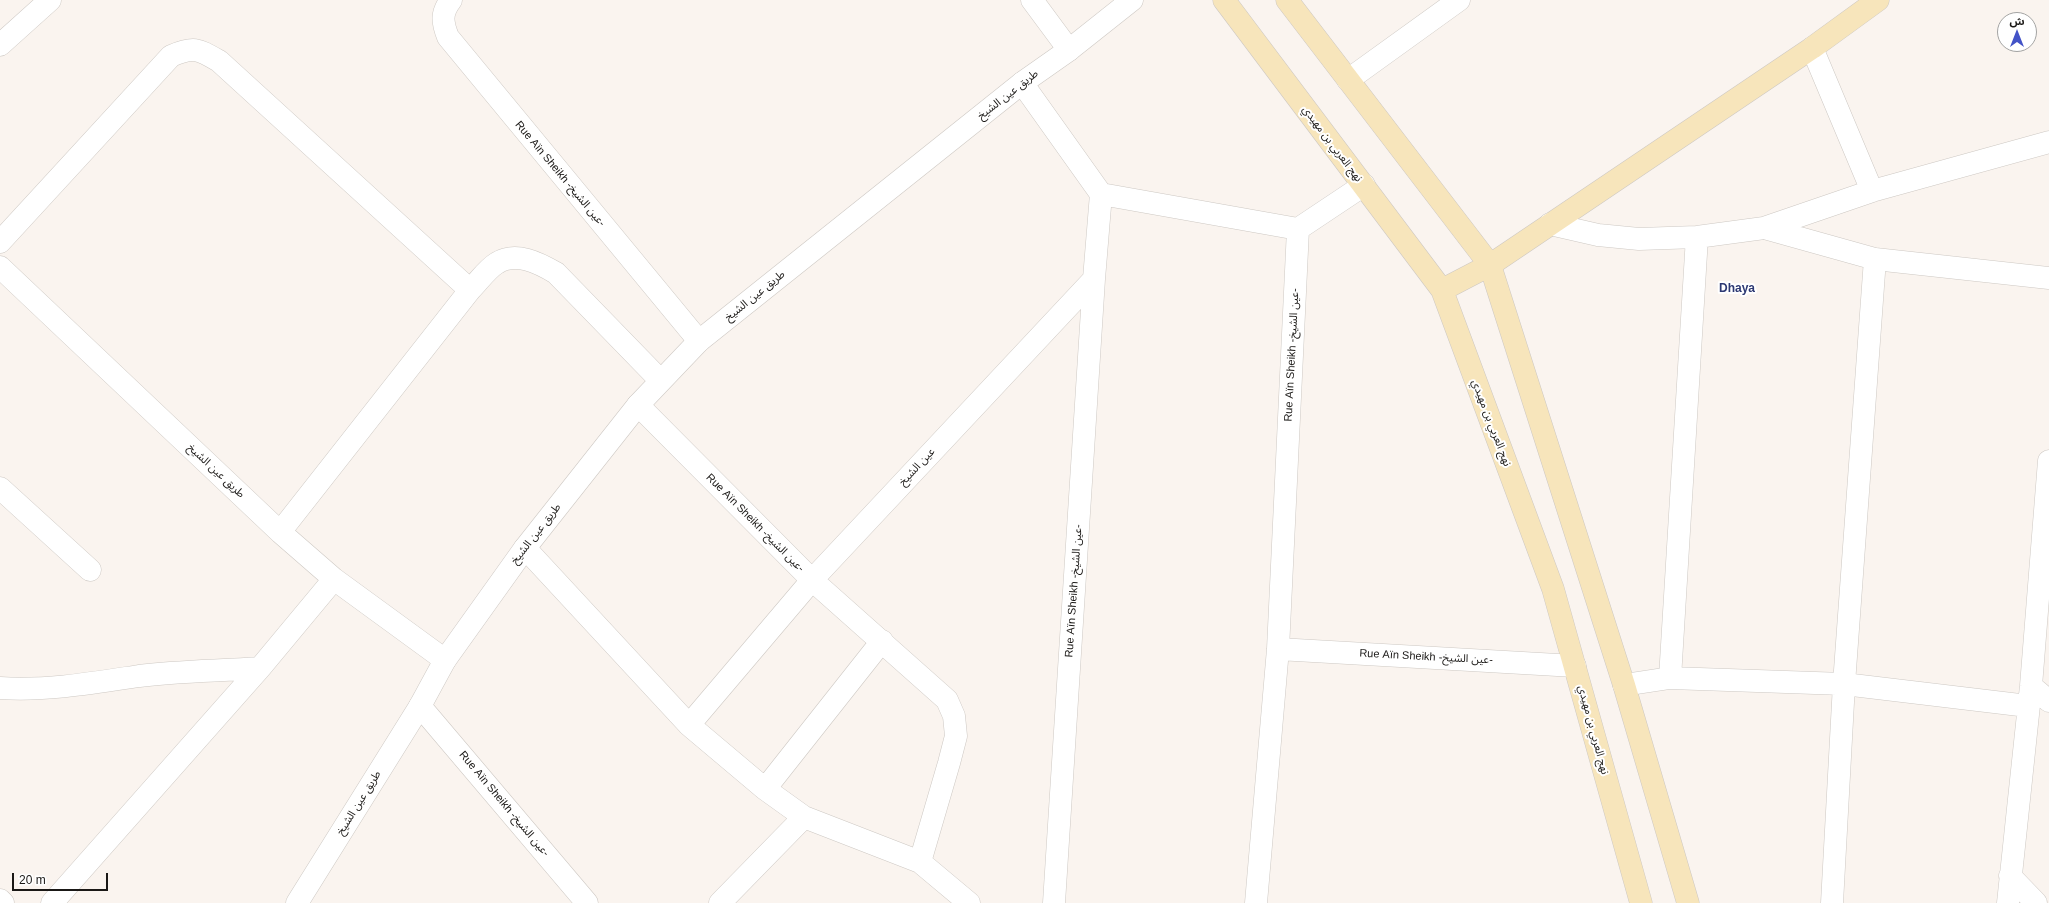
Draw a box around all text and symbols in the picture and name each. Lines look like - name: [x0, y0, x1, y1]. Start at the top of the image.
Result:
- north arrow: [1997, 12, 2037, 52]
- text: ش: [2009, 15, 2025, 27]
- street label: طريق عين الشيخ: [975, 67, 1041, 123]
- street label: نهج العربي بن مهيدي: [1299, 103, 1365, 185]
- street label: Rue Aïn Sheikh -عين الشيخ-: [512, 119, 608, 229]
- street label: طريق عين الشيخ: [722, 268, 788, 324]
- district label: Dhaya: [1719, 282, 1755, 296]
- street label: Rue Aïn Sheikh -عين الشيخ-: [1282, 288, 1302, 422]
- street label: نهج العربي بن مهيدي: [1468, 378, 1514, 468]
- street label: طريق عين الشيخ: [185, 441, 247, 501]
- street label: عين الشيخ: [896, 445, 938, 489]
- street label: Rue Aïn Sheikh -عين الشيخ-: [703, 471, 807, 575]
- street label: طريق عين الشيخ: [508, 501, 564, 567]
- street label: Rue Aïn Sheikh -عين الشيخ-: [1063, 524, 1085, 658]
- street label: Rue Aïn Sheikh -عين الشيخ-: [1359, 647, 1493, 667]
- street label: نهج العربي بن مهيدي: [1575, 684, 1611, 776]
- street label: Rue Aïn Sheikh -عين الشيخ-: [456, 749, 552, 859]
- street label: طريق عين الشيخ: [334, 768, 384, 838]
- scale bar: [14, 865, 110, 891]
- text: 20 m: [19, 873, 46, 887]

